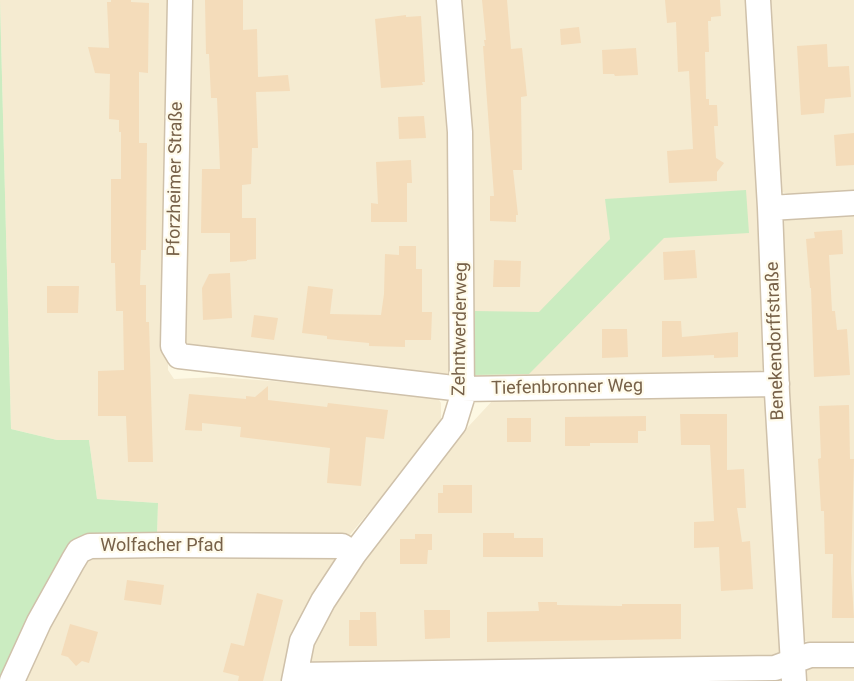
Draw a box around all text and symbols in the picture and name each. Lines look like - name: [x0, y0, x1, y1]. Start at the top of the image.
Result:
- street label: Pforzheimer Straße: [164, 101, 188, 257]
- street label: Benekendorffstraße: [762, 261, 790, 421]
- street label: Zehntwerderweg: [449, 262, 473, 396]
- street label: Tiefenbronner Weg: [491, 376, 643, 400]
- street label: Wolfacher Pfad: [100, 535, 224, 557]

